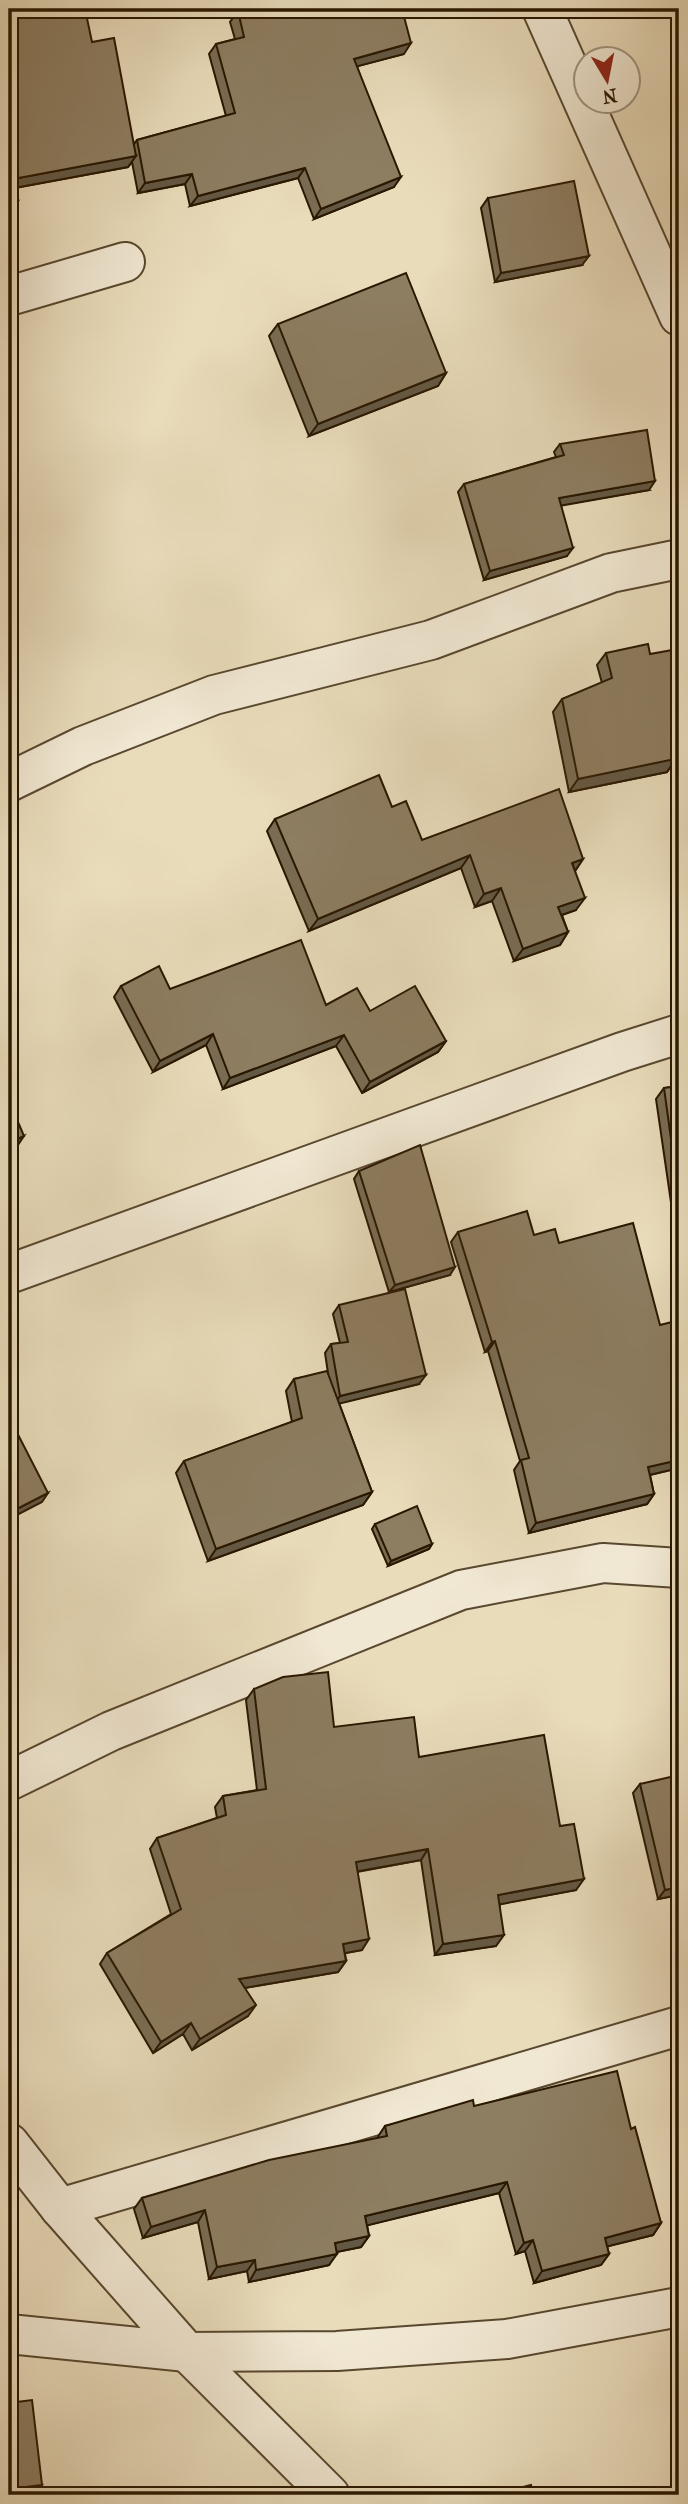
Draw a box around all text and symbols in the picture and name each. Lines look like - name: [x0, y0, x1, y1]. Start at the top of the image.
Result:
- north arrow: [572, 46, 642, 116]
- text: N: [600, 84, 619, 108]

